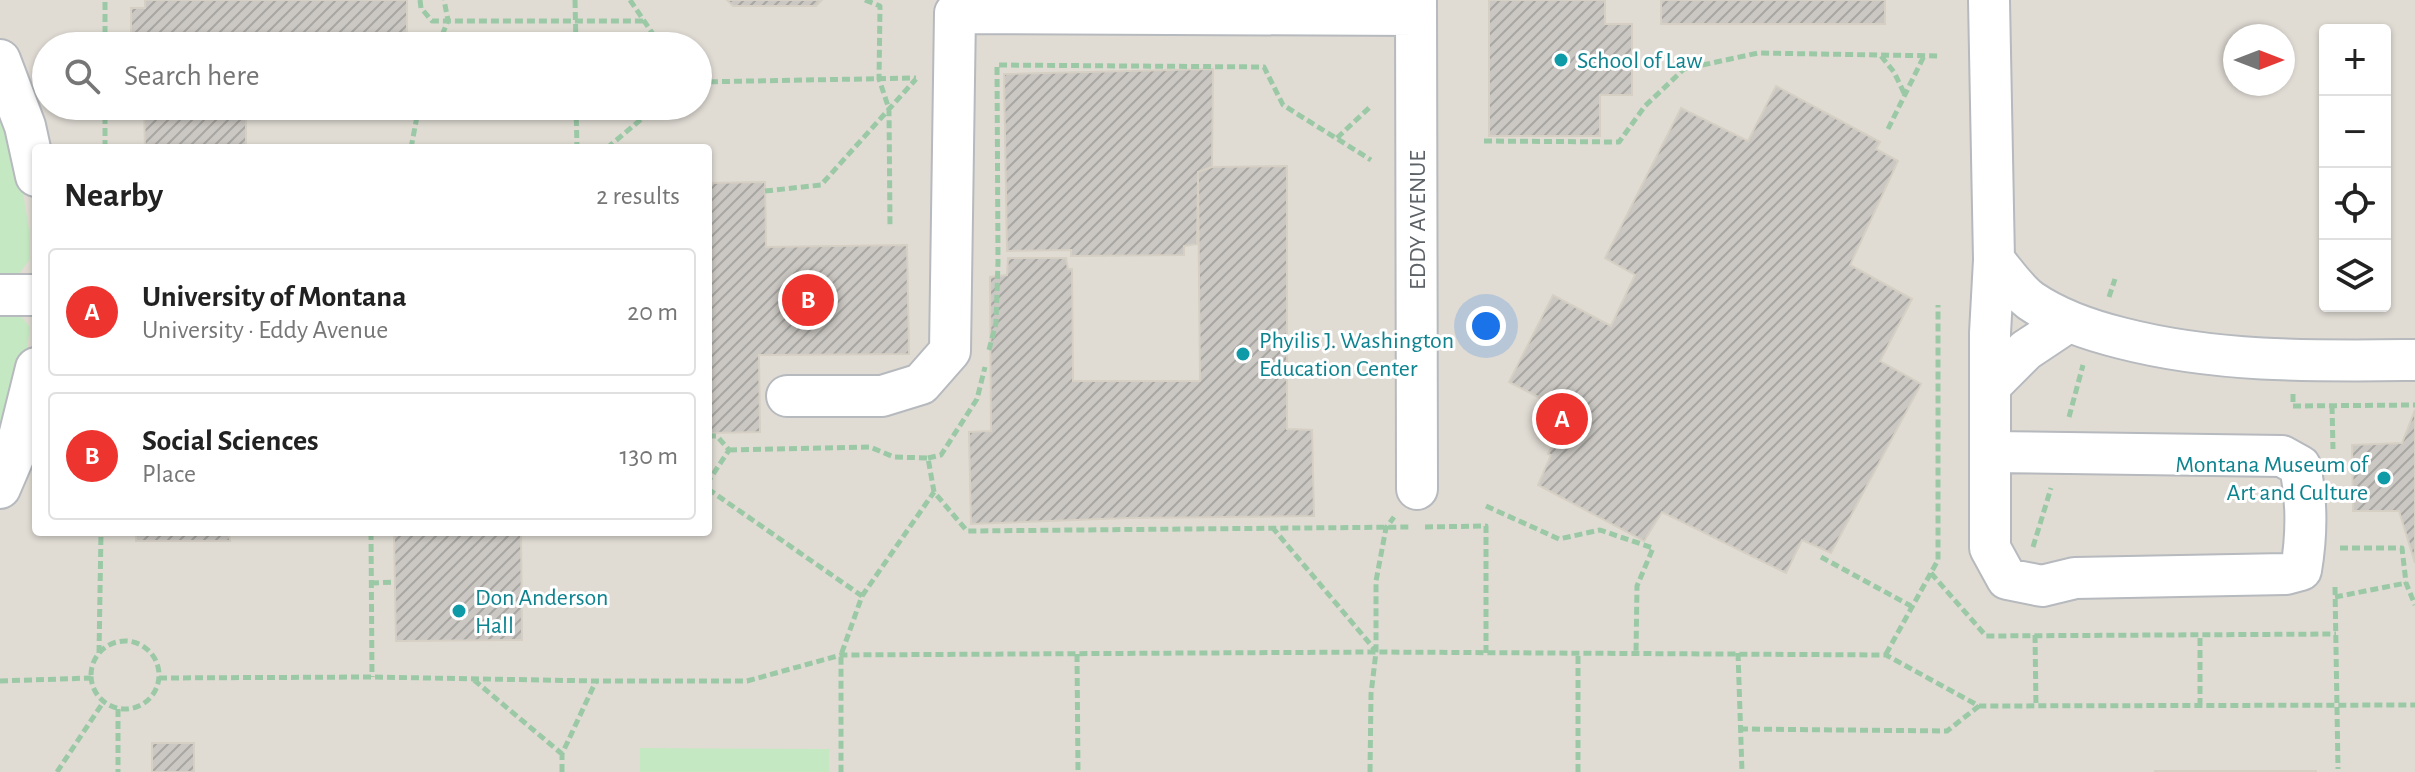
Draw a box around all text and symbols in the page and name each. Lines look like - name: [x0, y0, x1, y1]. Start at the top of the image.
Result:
- north arrow: [2223, 24, 2295, 96]
- map controls: [2319, 24, 2391, 312]
- button: +: [2319, 24, 2391, 96]
- search box: [32, 32, 712, 120]
- place label: School of Law: [1577, 49, 1703, 73]
- marker: School of Law: [1552, 51, 1570, 69]
- icon: search: [60, 54, 104, 98]
- text: Search here: [124, 61, 260, 91]
- button: −: [2319, 96, 2391, 168]
- street label: EDDY AVENUE: [1406, 150, 1430, 290]
- button: locate: [2319, 168, 2391, 240]
- text: Nearby: [64, 179, 163, 213]
- text: 2 results: [596, 183, 680, 209]
- button: layers: [2319, 240, 2391, 312]
- pin: B: [782, 270, 834, 330]
- text: University of Montana: [142, 282, 407, 312]
- text: A: [84, 299, 100, 325]
- text: 20 m: [627, 299, 678, 325]
- your location: [1466, 306, 1506, 346]
- text: University · Eddy Avenue: [142, 317, 388, 343]
- place label: Phyilis J. Washington Education Center: [1259, 329, 1454, 381]
- marker: Phyilis J. Washington Education Center: [1234, 345, 1252, 363]
- pin: A: [1536, 389, 1588, 449]
- text: Social Sciences: [142, 426, 319, 456]
- text: B: [84, 443, 100, 469]
- text: 130 m: [620, 443, 678, 469]
- place label: Montana Museum of Art and Culture: [2175, 453, 2370, 505]
- text: Place: [142, 461, 196, 487]
- marker: Montana Museum of Art and Culture: [2375, 469, 2393, 487]
- place label: Don Anderson Hall: [475, 586, 608, 638]
- marker: Don Anderson Hall: [450, 602, 468, 620]

